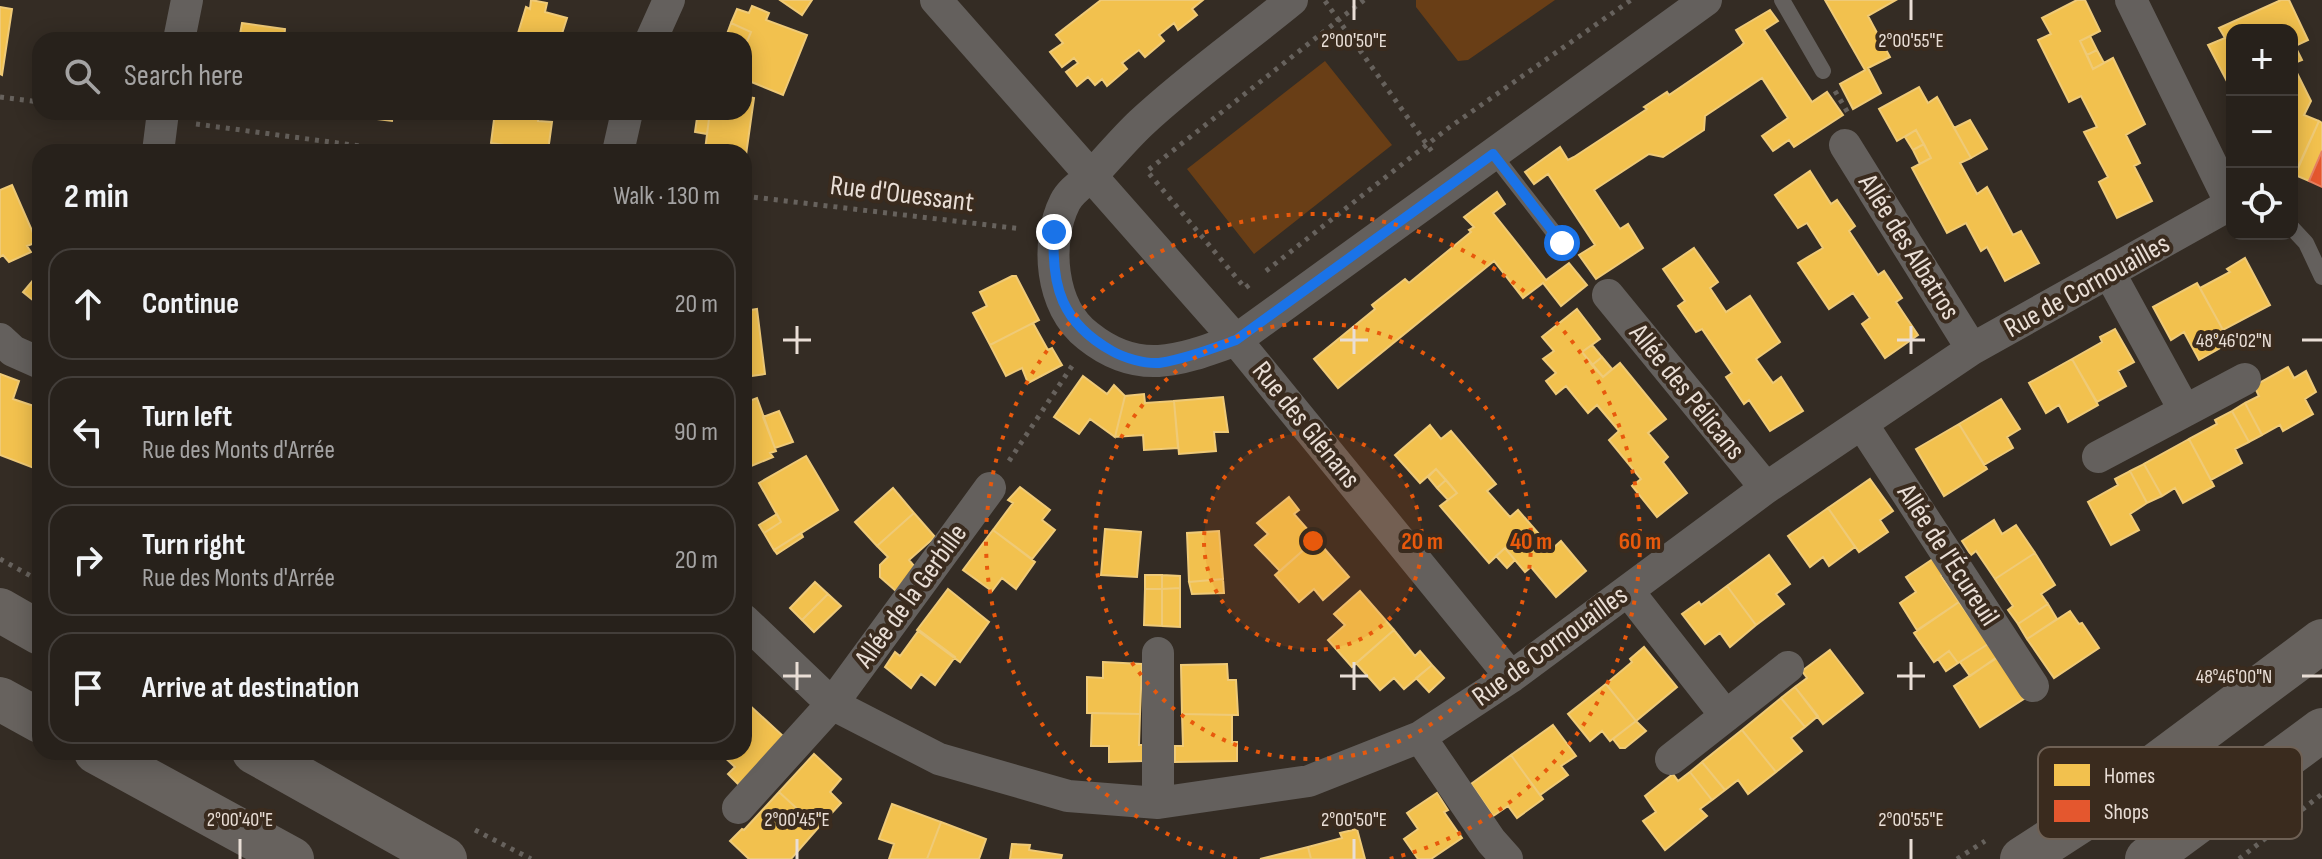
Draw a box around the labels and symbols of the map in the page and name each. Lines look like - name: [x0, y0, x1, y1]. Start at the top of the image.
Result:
- text: 2°00'50"E: [1321, 29, 1387, 53]
- text: 2°00'55"E: [1878, 29, 1944, 53]
- street label: Allée des Albatros: [1851, 167, 1967, 326]
- street label: Rue d'Ouessant: [828, 169, 976, 219]
- route end: [1036, 214, 1072, 250]
- route start: [1544, 225, 1580, 261]
- street label: Rue de Cornouailles: [1999, 227, 2175, 345]
- street label: Allée des Pélicans: [1622, 317, 1752, 466]
- text: 48°46'02"N: [2196, 329, 2272, 353]
- street label: Rue des Glénans: [1245, 355, 1367, 495]
- street label: Allée de l'Écureuil: [1890, 477, 2006, 632]
- street label: Allée de la Gerbille: [847, 518, 974, 675]
- centre of rings: [1299, 527, 1327, 555]
- text: 20 m: [1401, 527, 1443, 556]
- text: 40 m: [1510, 527, 1552, 556]
- text: 60 m: [1619, 527, 1661, 556]
- street label: Rue de Cornouailles: [1466, 579, 1634, 713]
- text: 48°46'00"N: [2196, 665, 2272, 689]
- legend: [2038, 747, 2302, 839]
- text: Homes: [2104, 763, 2155, 790]
- text: Shops: [2104, 799, 2149, 826]
- text: 2°00'40"E: [207, 808, 273, 832]
- text: 2°00'45"E: [764, 808, 830, 832]
- text: 2°00'50"E: [1321, 808, 1387, 832]
- text: 2°00'55"E: [1878, 808, 1944, 832]

